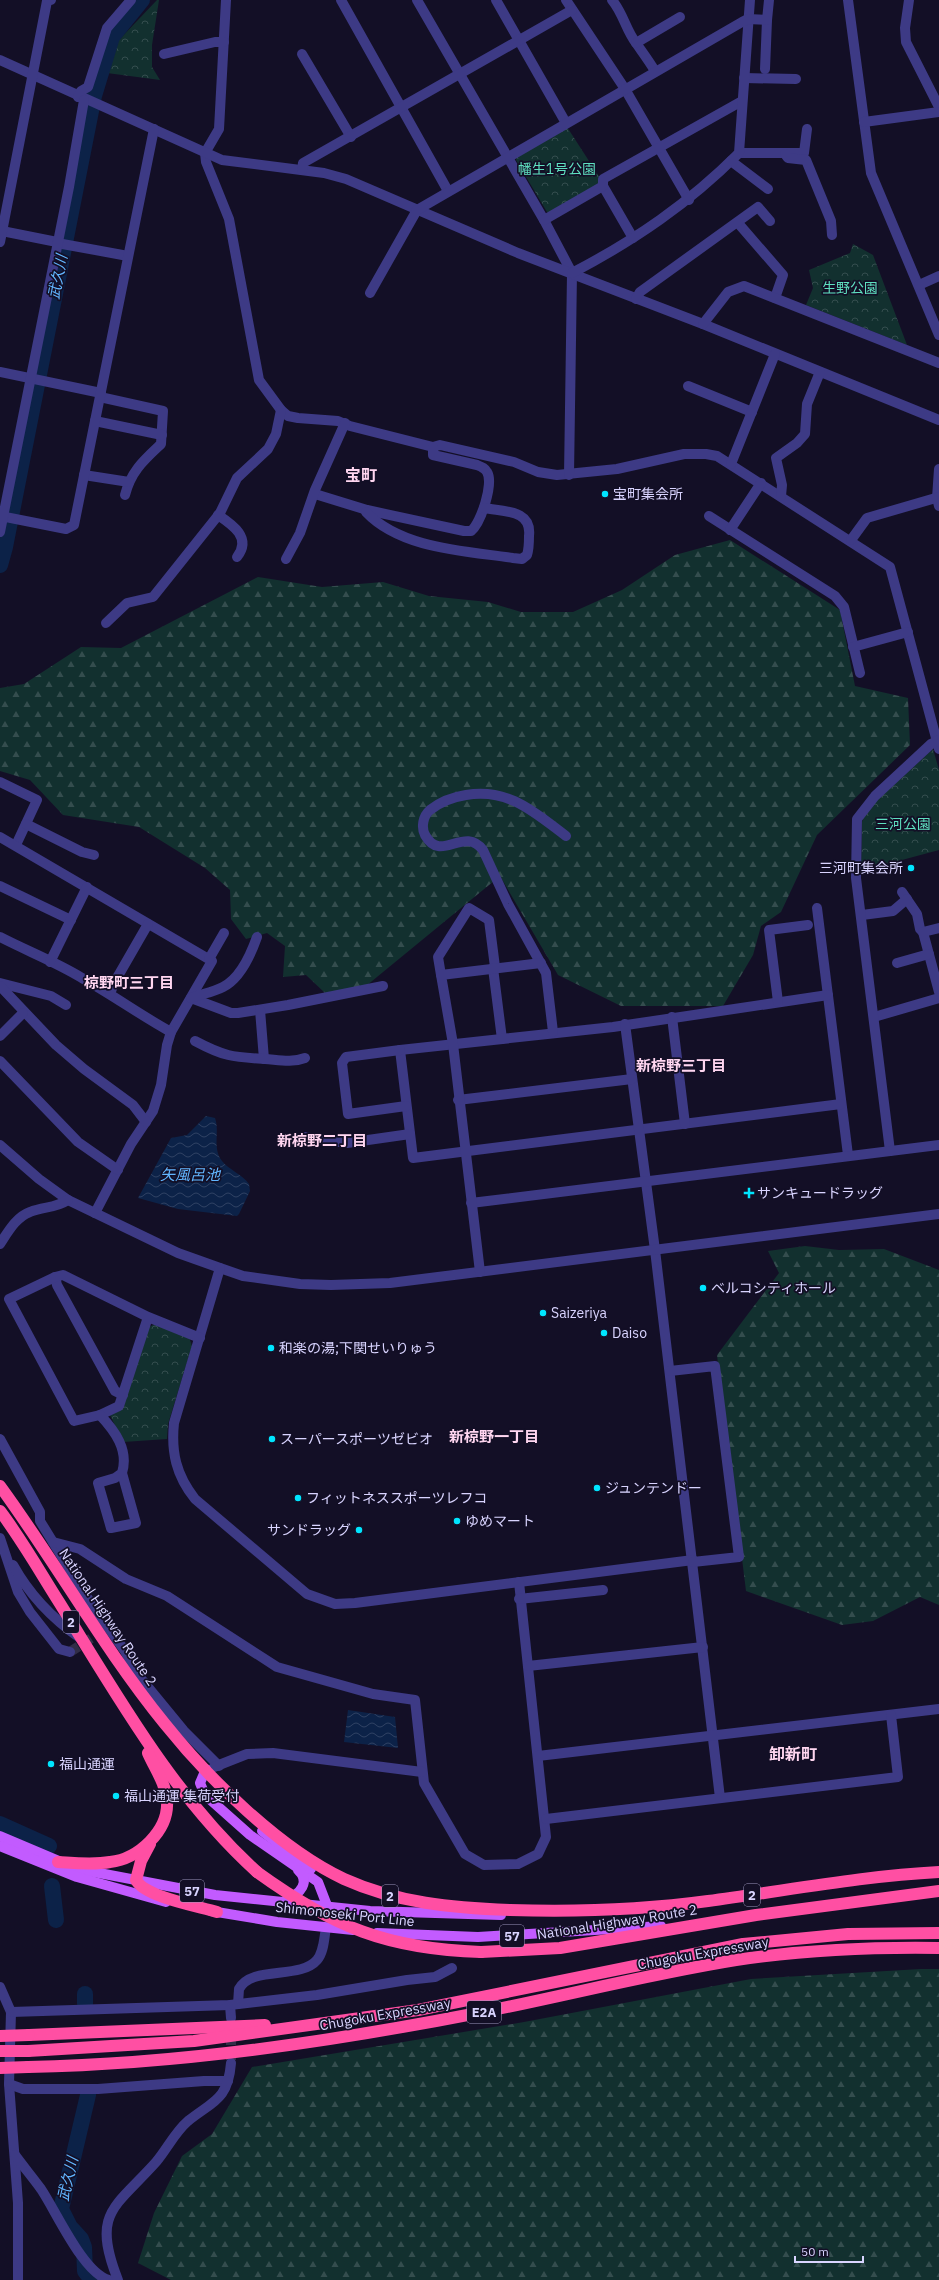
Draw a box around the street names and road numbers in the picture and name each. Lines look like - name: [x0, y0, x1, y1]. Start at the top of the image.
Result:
- street label: National Highway Route 2: [56, 1545, 160, 1689]
- road number: 2: [63, 1611, 79, 1633]
- road number: 57: [180, 1880, 204, 1902]
- road number: 2: [744, 1884, 760, 1906]
- road number: 2: [382, 1885, 398, 1907]
- street label: Shimonoseki Port Line: [275, 1898, 416, 1930]
- street label: National Highway Route 2: [536, 1900, 698, 1944]
- road number: 57: [500, 1925, 524, 1947]
- street label: Chugoku Expressway: [636, 1933, 770, 1973]
- street label: Chugoku Expressway: [318, 1994, 452, 2034]
- road number: E2A: [467, 2001, 501, 2023]

